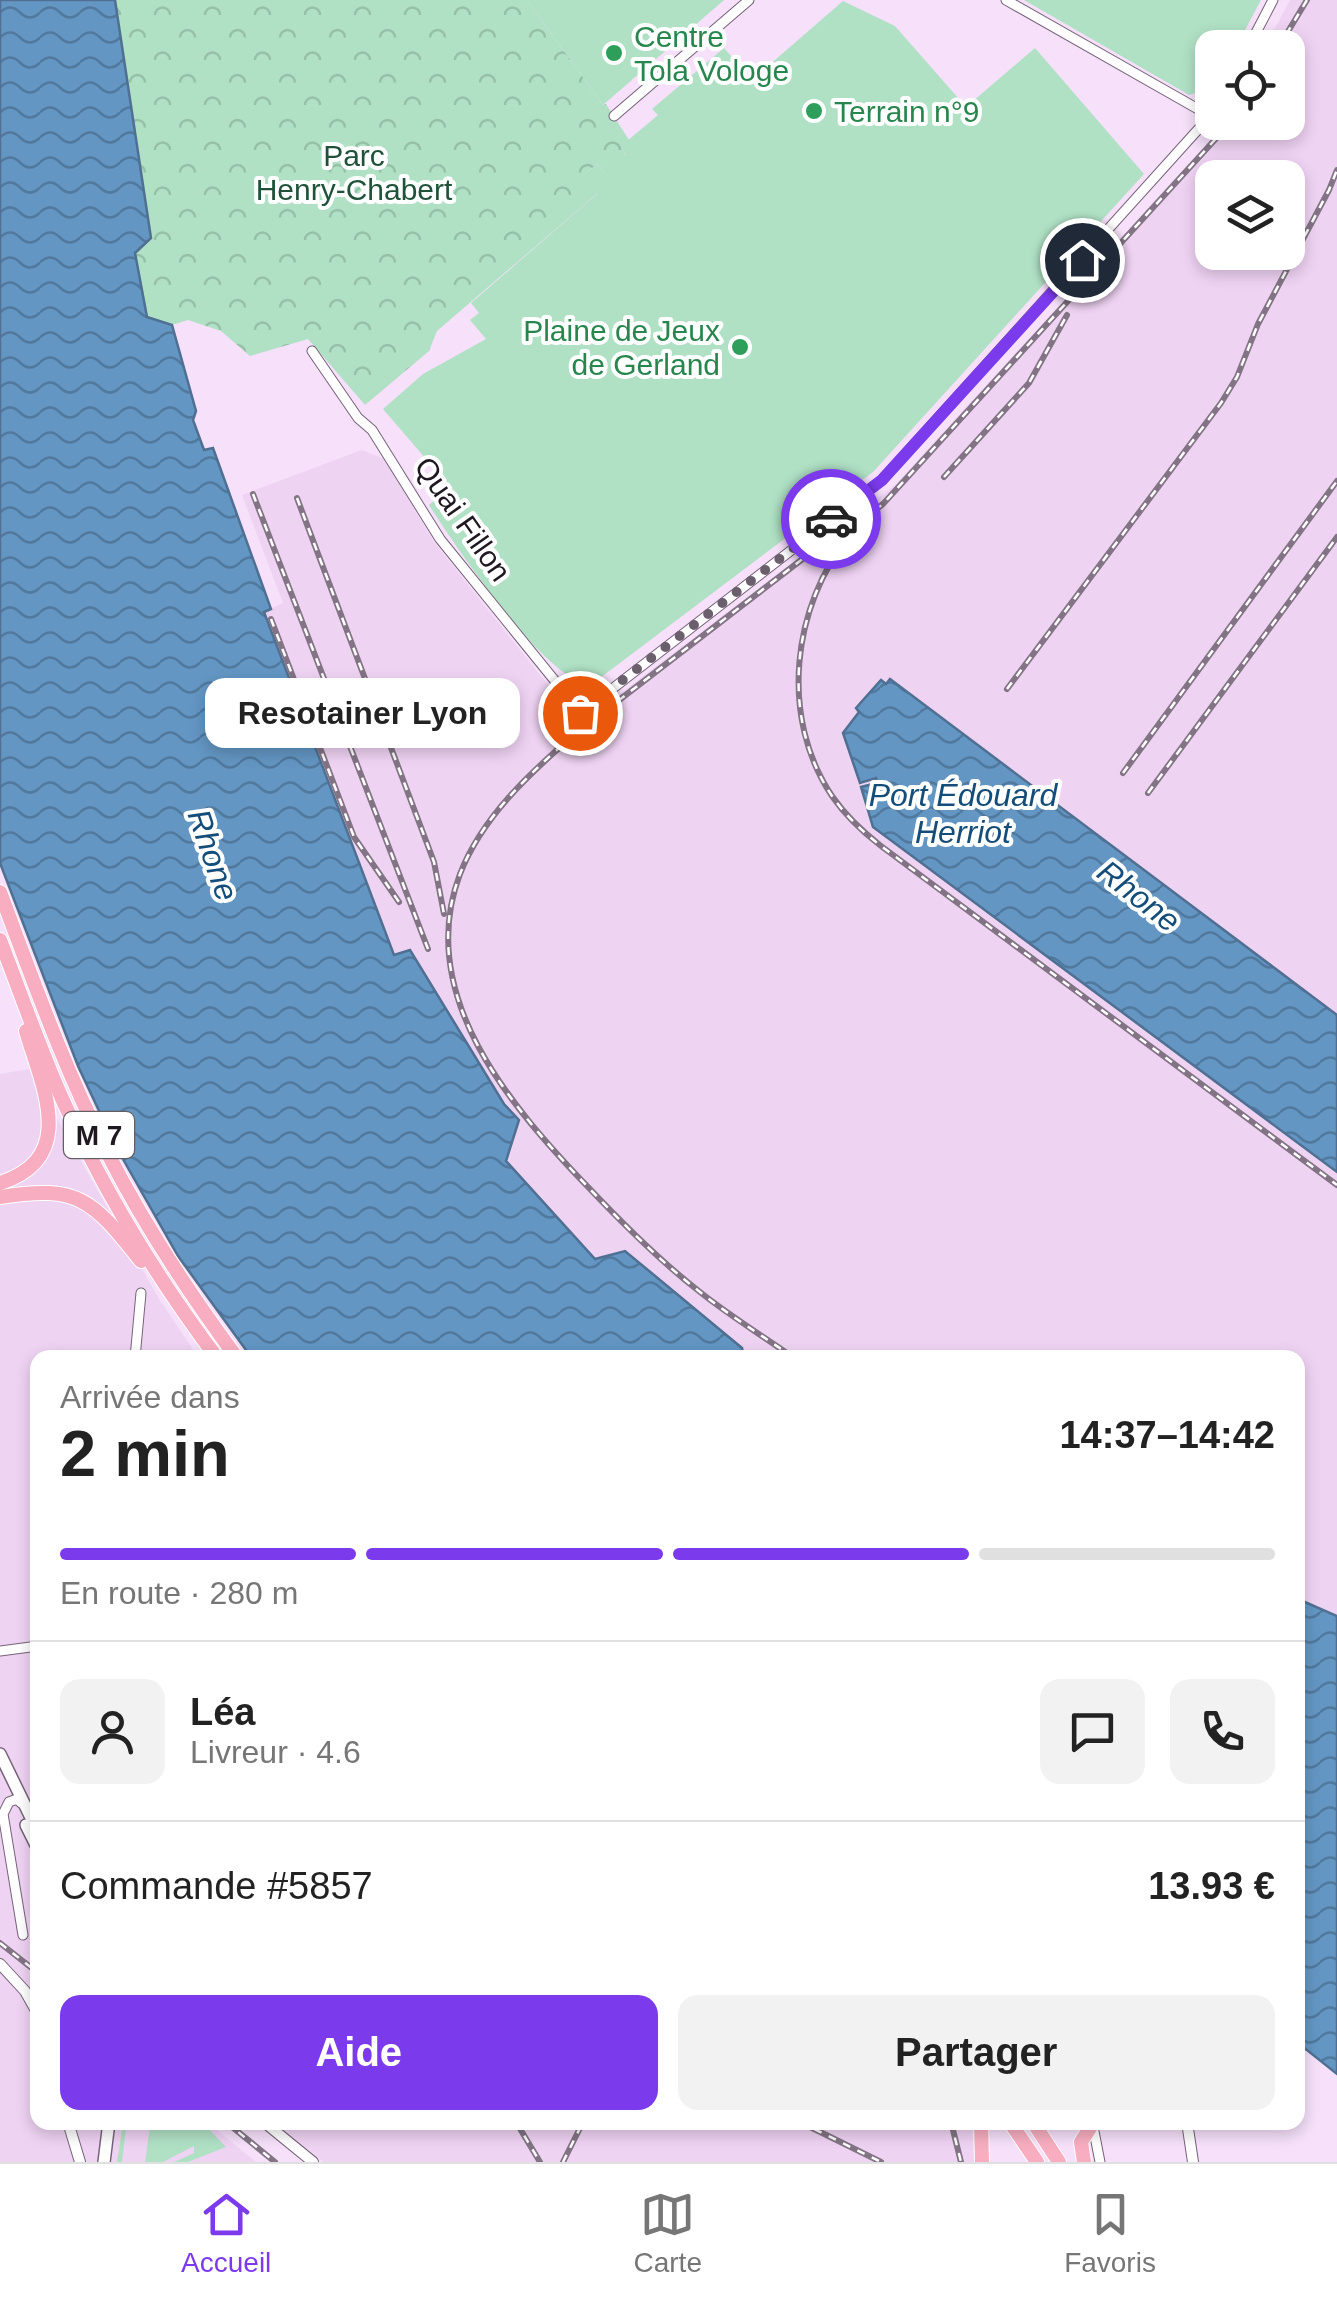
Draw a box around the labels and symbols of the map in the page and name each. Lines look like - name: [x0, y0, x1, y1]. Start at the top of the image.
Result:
- place label: Centre Tola Vologe: [634, 20, 789, 87]
- marker: Centre Tola Vologe: [603, 42, 625, 64]
- place label: Terrain n°9: [834, 95, 979, 128]
- marker: Terrain n°9: [803, 100, 825, 122]
- park label: Parc Henry-Chabert: [256, 139, 453, 206]
- pin: [1040, 218, 1125, 303]
- place label: Plaine de Jeux de Gerland: [523, 314, 720, 381]
- marker: Plaine de Jeux de Gerland: [729, 336, 751, 358]
- street label: Quai Fillon: [408, 451, 518, 587]
- courier: [781, 469, 881, 569]
- pin: [538, 671, 623, 756]
- callout: Resotainer Lyon: [205, 678, 520, 748]
- water label: Port Édouard Herriot: [869, 777, 1058, 850]
- water label: Rhone: [181, 805, 245, 905]
- water label: Rhone: [1091, 853, 1187, 939]
- road number: M 7: [64, 1112, 134, 1158]

